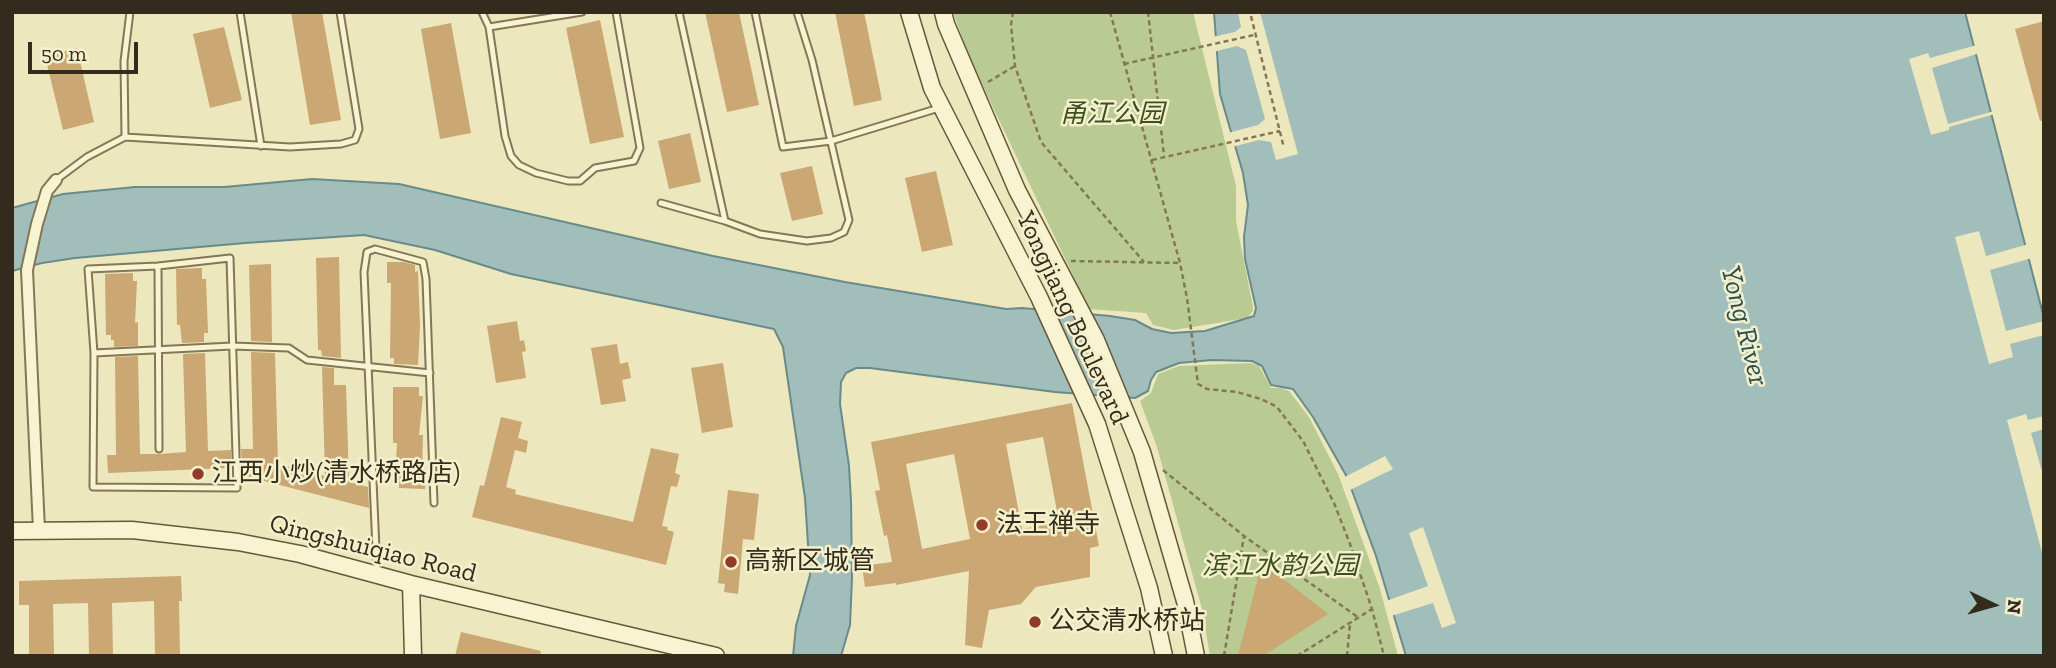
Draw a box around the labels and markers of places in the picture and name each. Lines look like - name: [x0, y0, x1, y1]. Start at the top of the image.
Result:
- place label: 江西小炒(清水桥路店): [212, 458, 460, 490]
- marker: 江西小炒(清水桥路店): [190, 466, 206, 482]
- place label: 法王禅寺: [996, 509, 1100, 541]
- marker: 法王禅寺: [974, 517, 990, 533]
- place label: 高新区城管: [745, 546, 875, 578]
- marker: 高新区城管: [723, 554, 739, 570]
- place label: 公交清水桥站: [1049, 606, 1205, 638]
- marker: 公交清水桥站: [1027, 614, 1043, 630]

